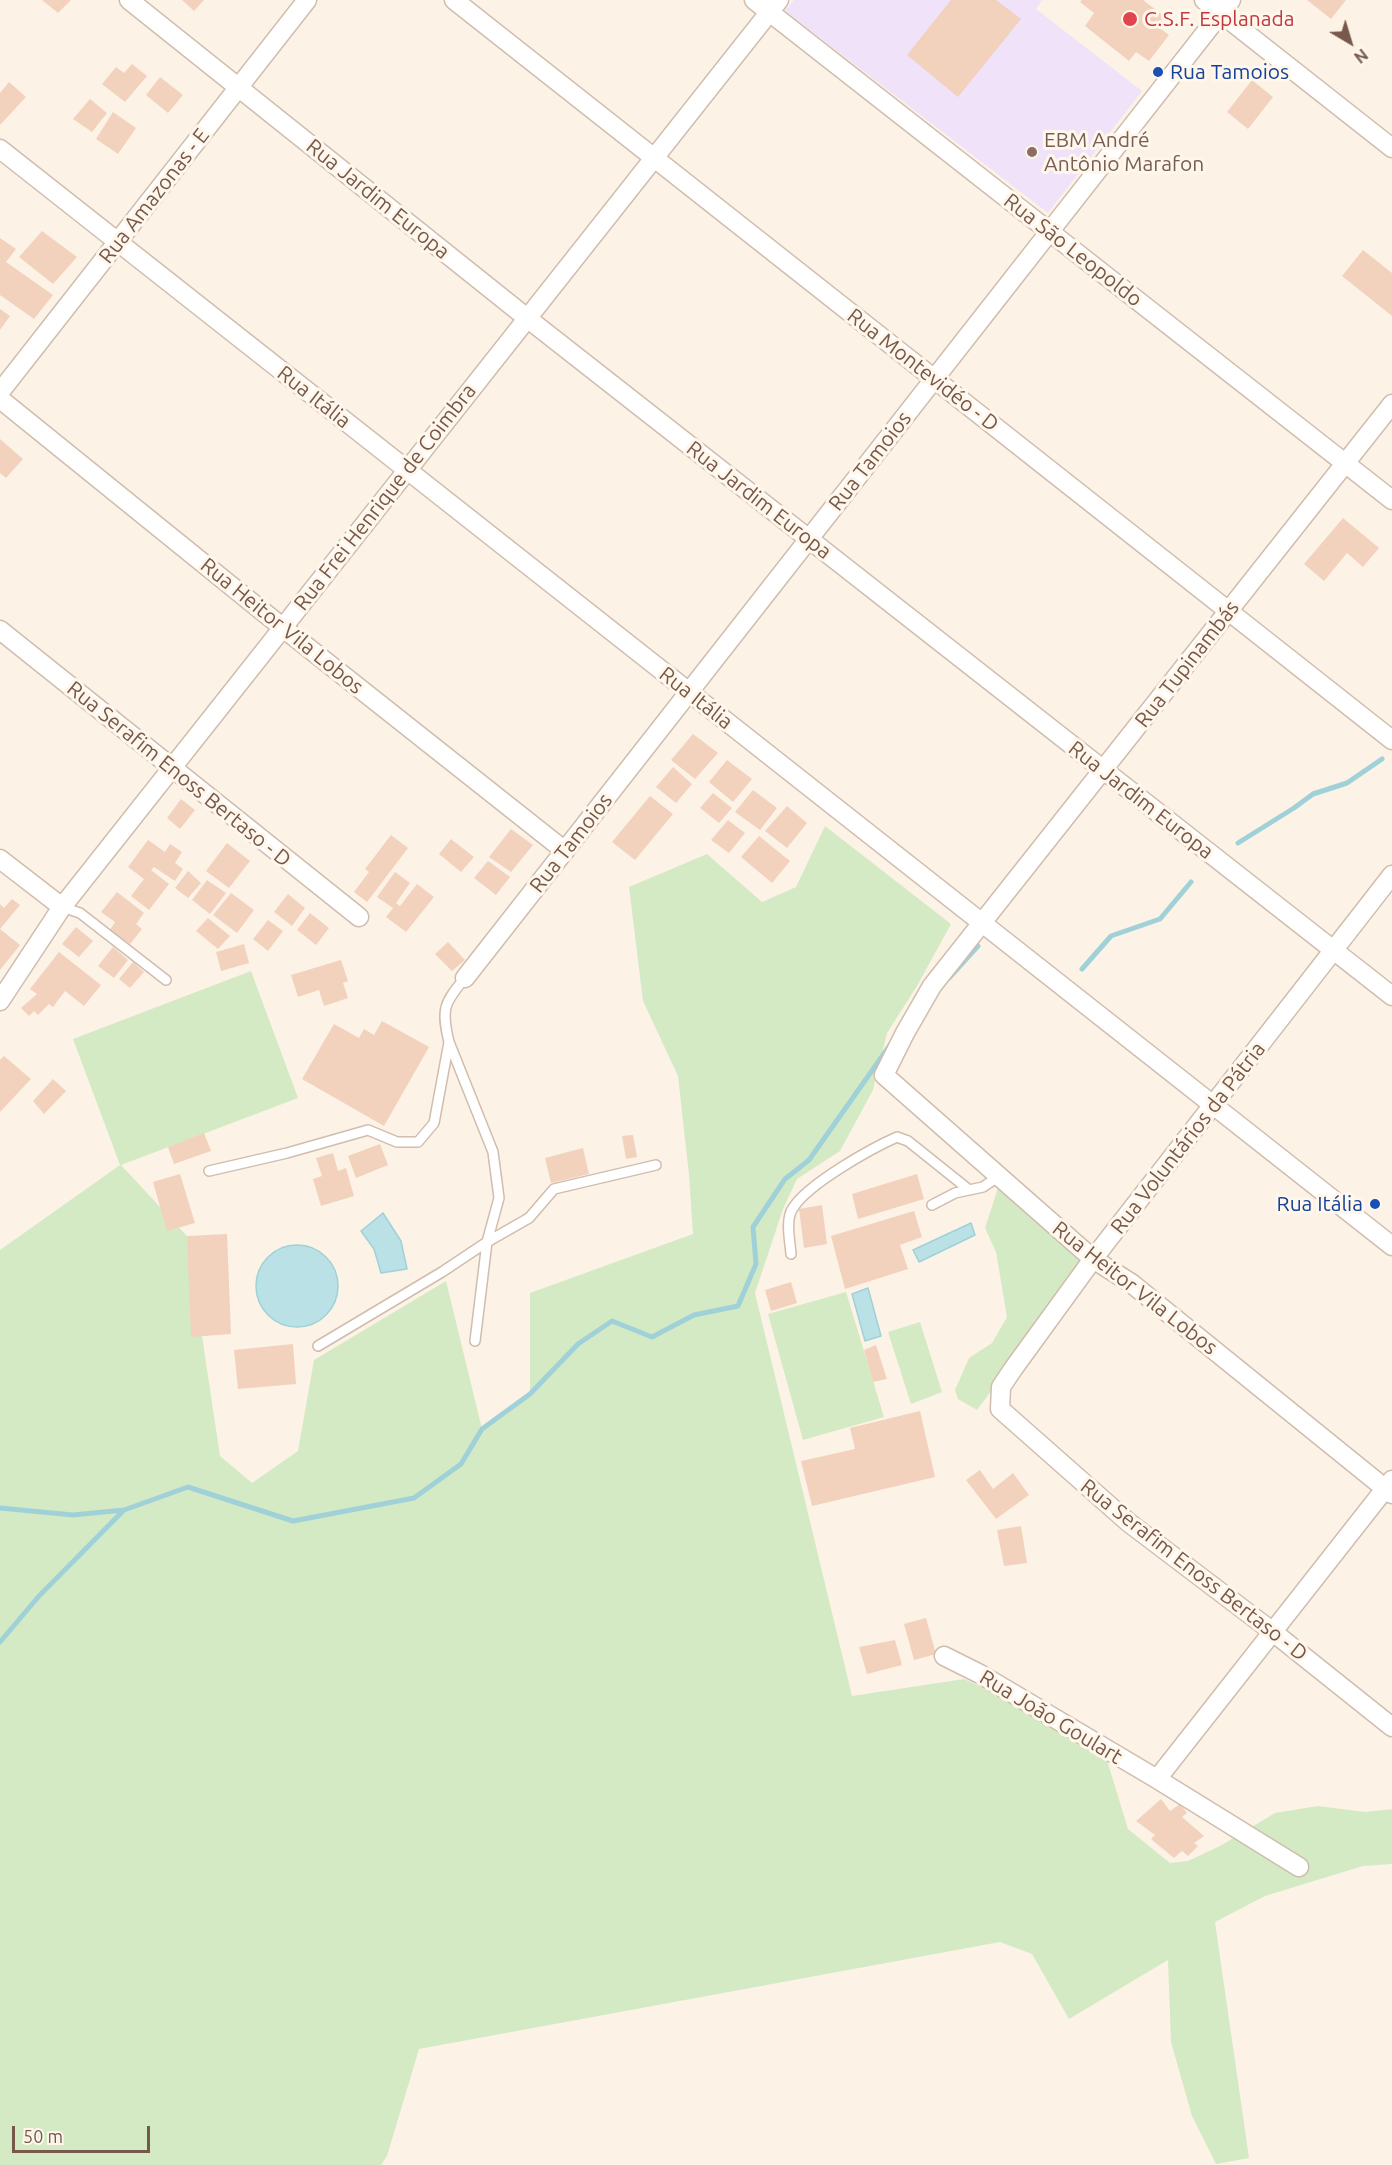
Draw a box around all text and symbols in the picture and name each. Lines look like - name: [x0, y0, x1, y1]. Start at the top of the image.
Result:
- place label: C.S.F. Esplanada: [1144, 6, 1295, 32]
- marker: C.S.F. Esplanada: [1121, 10, 1139, 28]
- north arrow: [1320, 12, 1380, 72]
- text: N: [1351, 45, 1371, 67]
- place label: Rua Tamoios: [1170, 59, 1289, 85]
- marker: Rua Tamoios: [1151, 65, 1165, 79]
- street label: Rua Amazonas - E: [93, 123, 215, 269]
- place label: EBM André Antônio Marafon: [1044, 127, 1204, 177]
- street label: Rua Jardim Europa: [301, 134, 455, 264]
- marker: EBM André Antônio Marafon: [1025, 145, 1039, 159]
- street label: Rua São Leopoldo: [999, 188, 1147, 312]
- street label: Rua Montevidéo - D: [842, 303, 1004, 437]
- street label: Rua Itália: [272, 360, 356, 434]
- street label: Rua Frei Henrique de Coimbra: [289, 379, 481, 615]
- street label: Rua Tamoios: [823, 406, 917, 516]
- street label: Rua Jardim Europa: [682, 436, 836, 564]
- street label: Rua Heitor Vila Lobos: [196, 553, 368, 699]
- street label: Rua Tupinambás: [1130, 595, 1244, 733]
- street label: Rua Itália: [654, 661, 738, 735]
- street label: Rua Serafim Enoss Bertaso - D: [62, 676, 296, 872]
- street label: Rua Jardim Europa: [1064, 736, 1218, 864]
- street label: Rua Tamoios: [524, 788, 618, 898]
- street label: Rua Voluntários da Pátria: [1105, 1037, 1271, 1239]
- place label: Rua Itália: [1277, 1191, 1363, 1217]
- marker: Rua Itália: [1368, 1197, 1382, 1211]
- street label: Rua Heitor Vila Lobos: [1048, 1216, 1222, 1360]
- street label: Rua Serafim Enoss Bertaso - D: [1076, 1474, 1312, 1666]
- street label: Rua João Goulart: [975, 1664, 1127, 1770]
- scale bar: [15, 2114, 153, 2152]
- text: 50 m: [23, 2126, 63, 2146]

